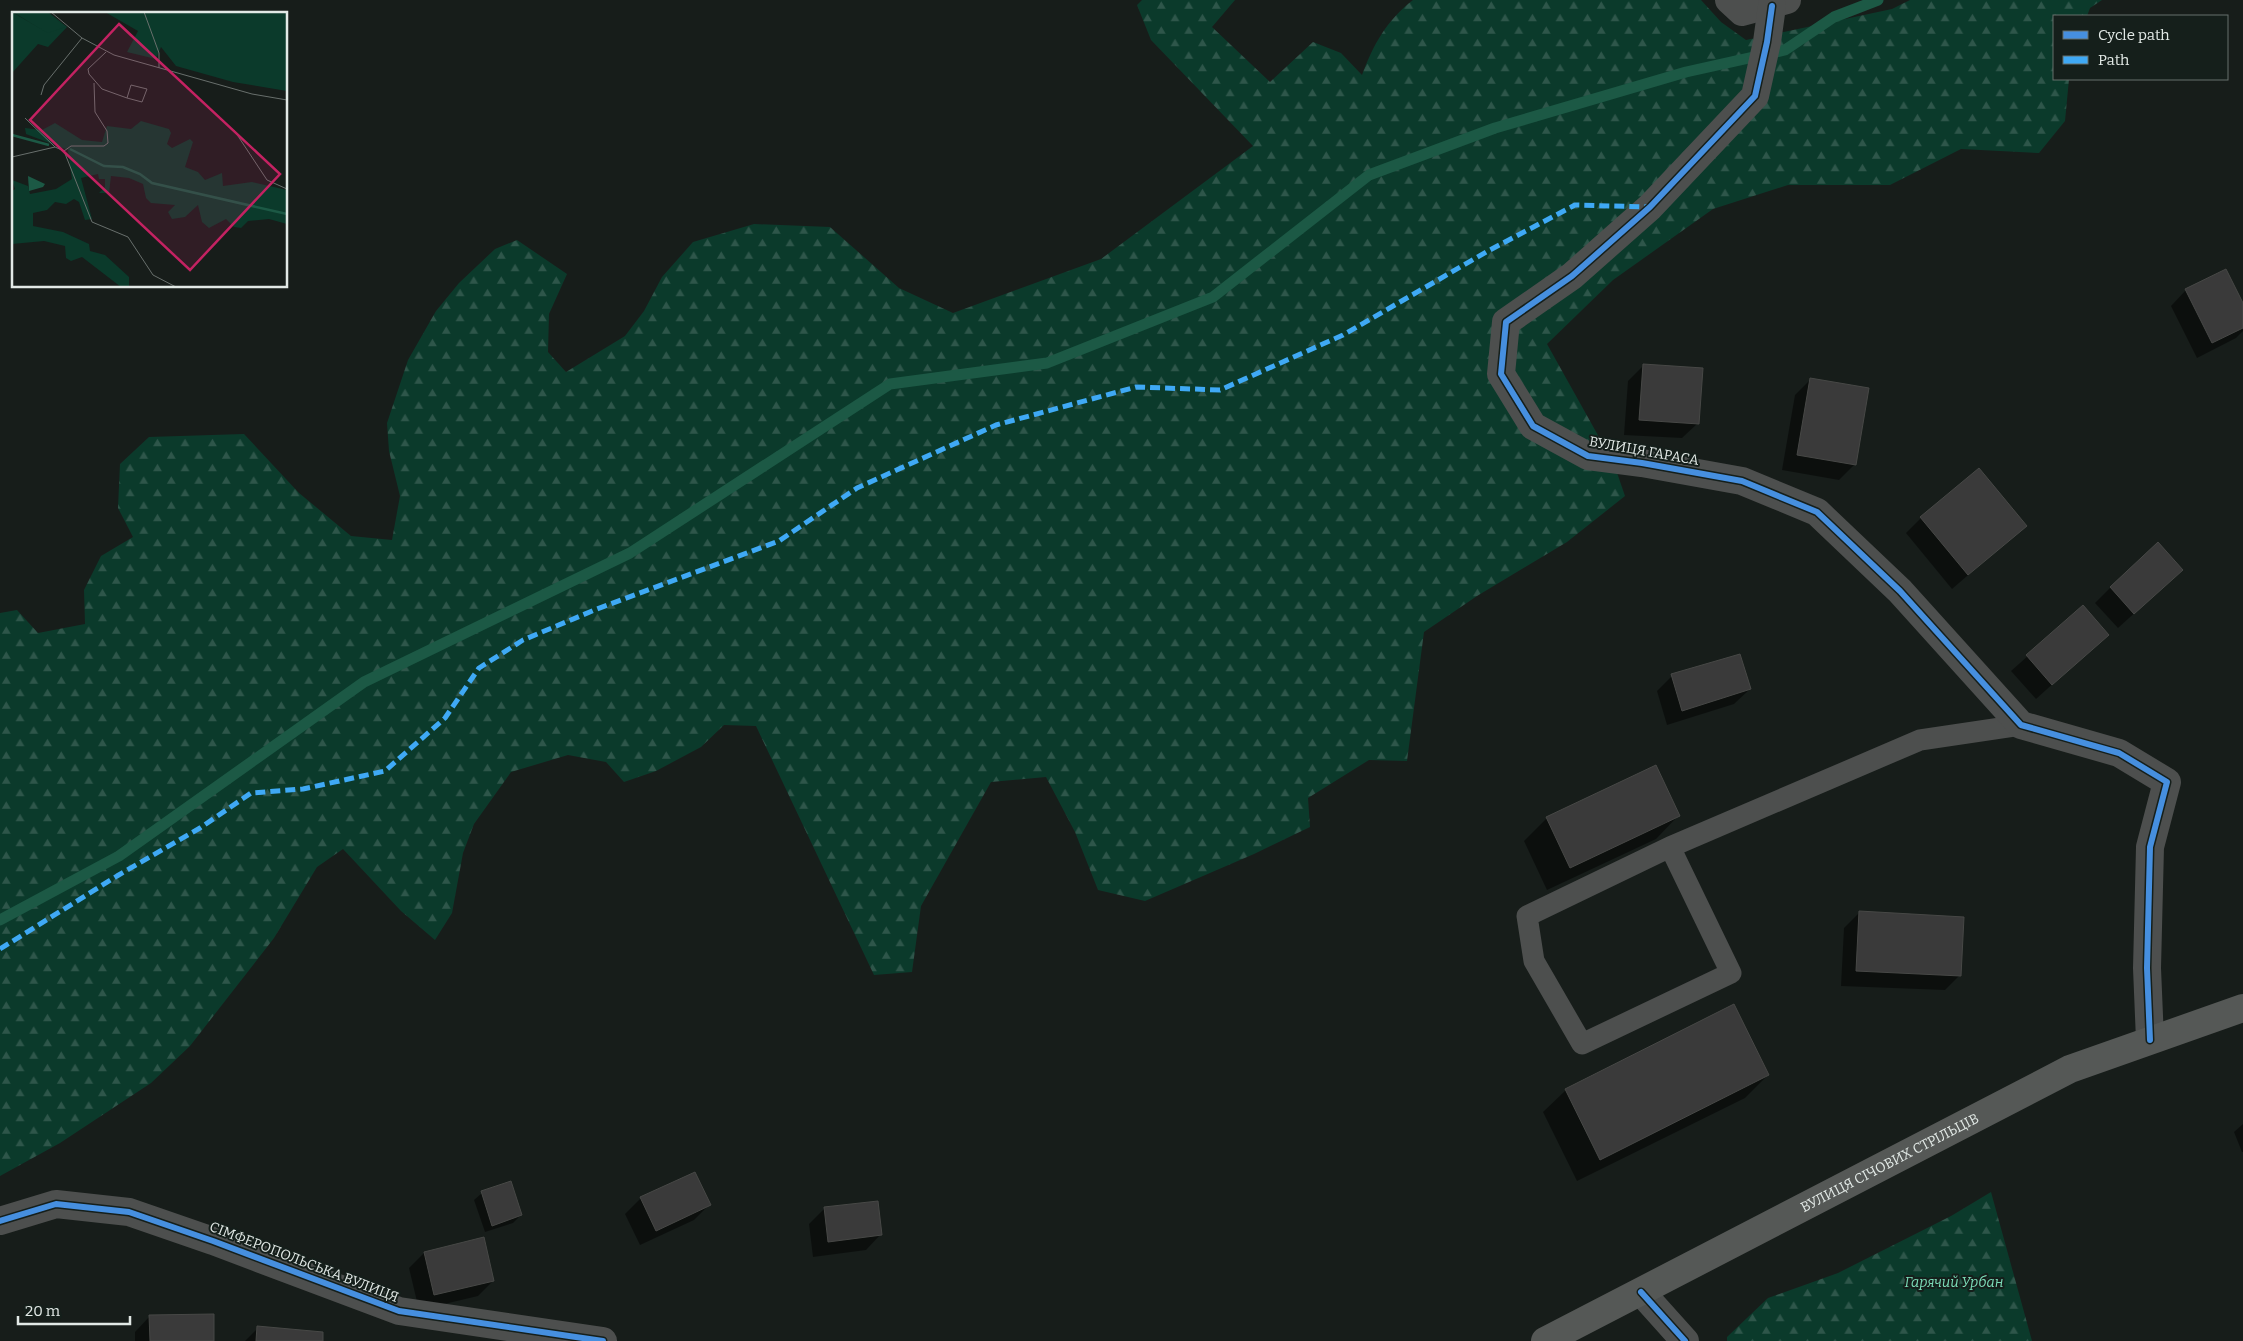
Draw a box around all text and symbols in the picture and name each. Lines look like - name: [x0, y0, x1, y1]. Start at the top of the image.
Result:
- inset map: [12, 12, 288, 288]
- legend: [2053, 15, 2228, 80]
- text: Cycle path: [2098, 26, 2170, 44]
- text: Path: [2098, 51, 2130, 69]
- street label: ВУЛИЦЯ ГАРАСА: [1588, 433, 1700, 469]
- street label: ВУЛИЦЯ СІЧОВИХ СТРІЛЬЦІВ: [1797, 1109, 1982, 1216]
- street label: СІМФЕРОПОЛЬСЬКА ВУЛИЦЯ: [207, 1218, 401, 1306]
- park label: Гарячий Урбан: [1904, 1274, 2004, 1291]
- scale bar: [18, 1294, 130, 1326]
- text: 20 m: [25, 1302, 61, 1320]

